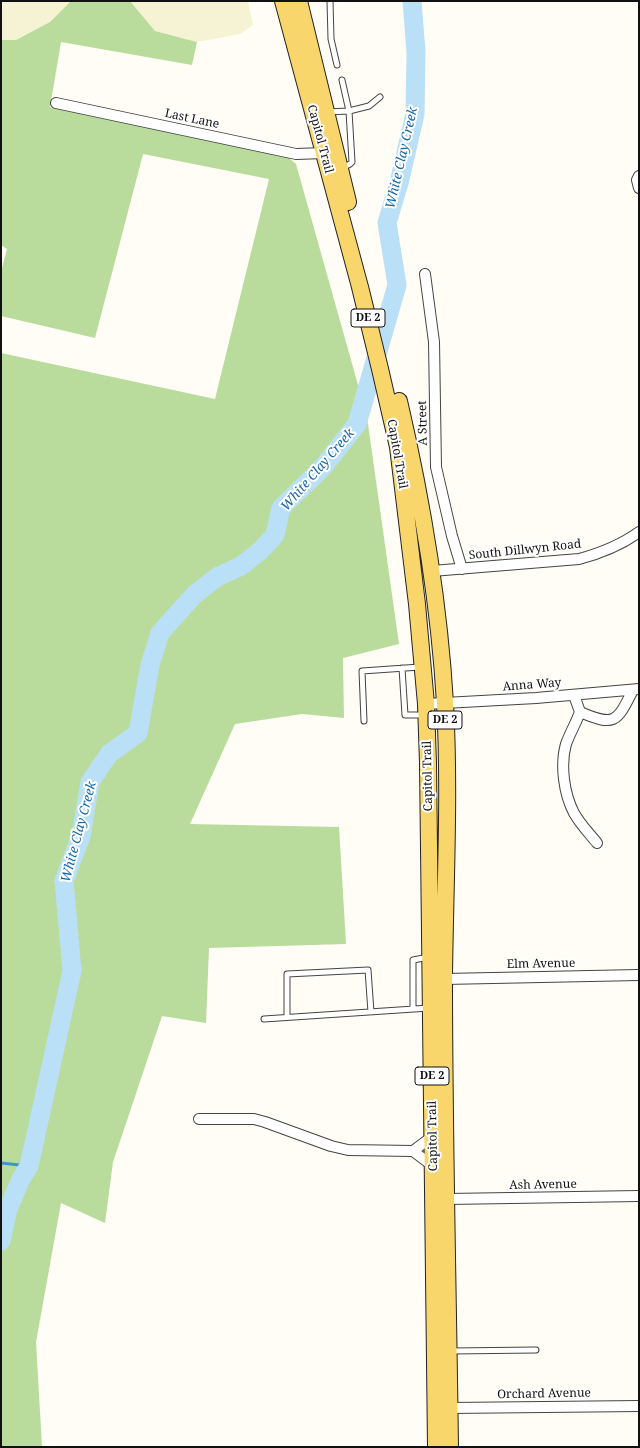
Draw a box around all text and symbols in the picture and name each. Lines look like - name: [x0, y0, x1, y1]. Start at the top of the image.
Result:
- street label: Capitol Trail: [304, 103, 336, 175]
- street label: Last Lane: [163, 106, 221, 132]
- water label: White Clay Creek: [383, 106, 421, 210]
- road number: DE 2: [351, 309, 385, 327]
- street label: A Street: [415, 400, 431, 446]
- street label: Capitol Trail: [384, 418, 410, 490]
- water label: White Clay Creek: [278, 426, 358, 514]
- street label: South Dillwyn Road: [468, 537, 582, 563]
- street label: Anna Way: [502, 676, 562, 694]
- road number: DE 2: [428, 711, 462, 729]
- street label: Capitol Trail: [420, 741, 436, 811]
- water label: White Clay Creek: [58, 780, 100, 884]
- street label: Elm Avenue: [507, 956, 575, 972]
- road number: DE 2: [415, 1067, 449, 1085]
- street label: Capitol Trail: [425, 1101, 441, 1171]
- street label: Ash Avenue: [509, 1177, 577, 1193]
- street label: Orchard Avenue: [497, 1386, 591, 1402]

